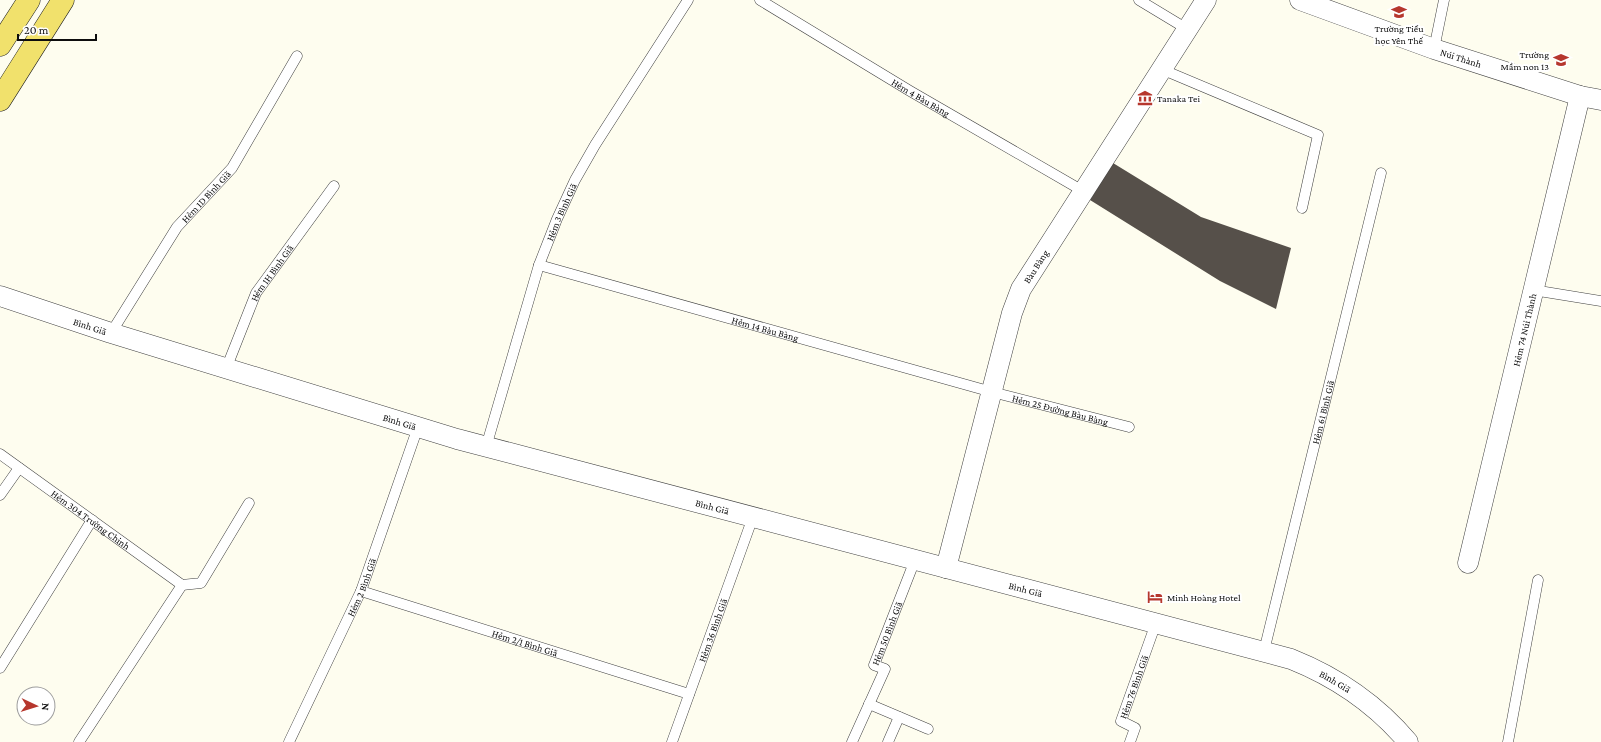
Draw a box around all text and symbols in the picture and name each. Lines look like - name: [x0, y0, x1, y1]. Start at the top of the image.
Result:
- school or university icon: Trường Tiểu học Yên Thế: [1390, 3, 1408, 21]
- scale bar: [18, 16, 96, 42]
- text: 20 m: [24, 23, 49, 37]
- place label: Trường Tiểu học Yên Thế: [1374, 23, 1424, 46]
- street label: Núi Thành: [1439, 46, 1483, 70]
- place label: Trường Mầm non 13: [1501, 49, 1549, 72]
- school or university icon: Trường Mầm non 13: [1552, 51, 1570, 69]
- street label: Hẻm 4 Bàu Bàng: [890, 76, 952, 119]
- museum icon: Tanaka Tei: [1136, 89, 1154, 107]
- place label: Tanaka Tei: [1157, 93, 1200, 104]
- street label: Hẻm 1D Bình Giã: [179, 168, 233, 225]
- street label: Hẻm 3 Bình Giã: [544, 181, 579, 242]
- street label: Hẻm 1H Bình Giã: [248, 242, 296, 303]
- street label: Bàu Bàng: [1021, 248, 1051, 285]
- street label: Hẻm 74 Núi Thành: [1510, 291, 1539, 367]
- street label: Hẻm 14 Bàu Bàng: [731, 314, 800, 344]
- street label: Bình Giã: [72, 316, 108, 337]
- street label: Hẻm 61 Bình Giã: [1310, 379, 1336, 445]
- street label: Hẻm 25 Đường Bàu Bàng: [1011, 392, 1110, 428]
- street label: Bình Giã: [382, 412, 418, 432]
- street label: Hẻm 304 Trường Chinh: [49, 488, 133, 552]
- street label: Bình Giã: [694, 497, 731, 517]
- street label: Hẻm 2 Bình Giã: [345, 556, 378, 618]
- street label: Bình Giã: [1008, 580, 1044, 599]
- hotel icon: Minh Hoàng Hotel: [1146, 588, 1164, 606]
- place label: Minh Hoàng Hotel: [1167, 592, 1241, 603]
- street label: Hẻm 36 Bình Giã: [696, 597, 729, 664]
- street label: Hẻm 50 Bình Giã: [870, 600, 904, 667]
- street label: Hẻm 2/1 Bình Giã: [491, 628, 560, 659]
- street label: Hẻm 76 Bình Giã: [1117, 653, 1150, 720]
- street label: Bình Giã: [1318, 668, 1353, 695]
- north arrow: [16, 686, 56, 726]
- text: N: [40, 703, 52, 711]

